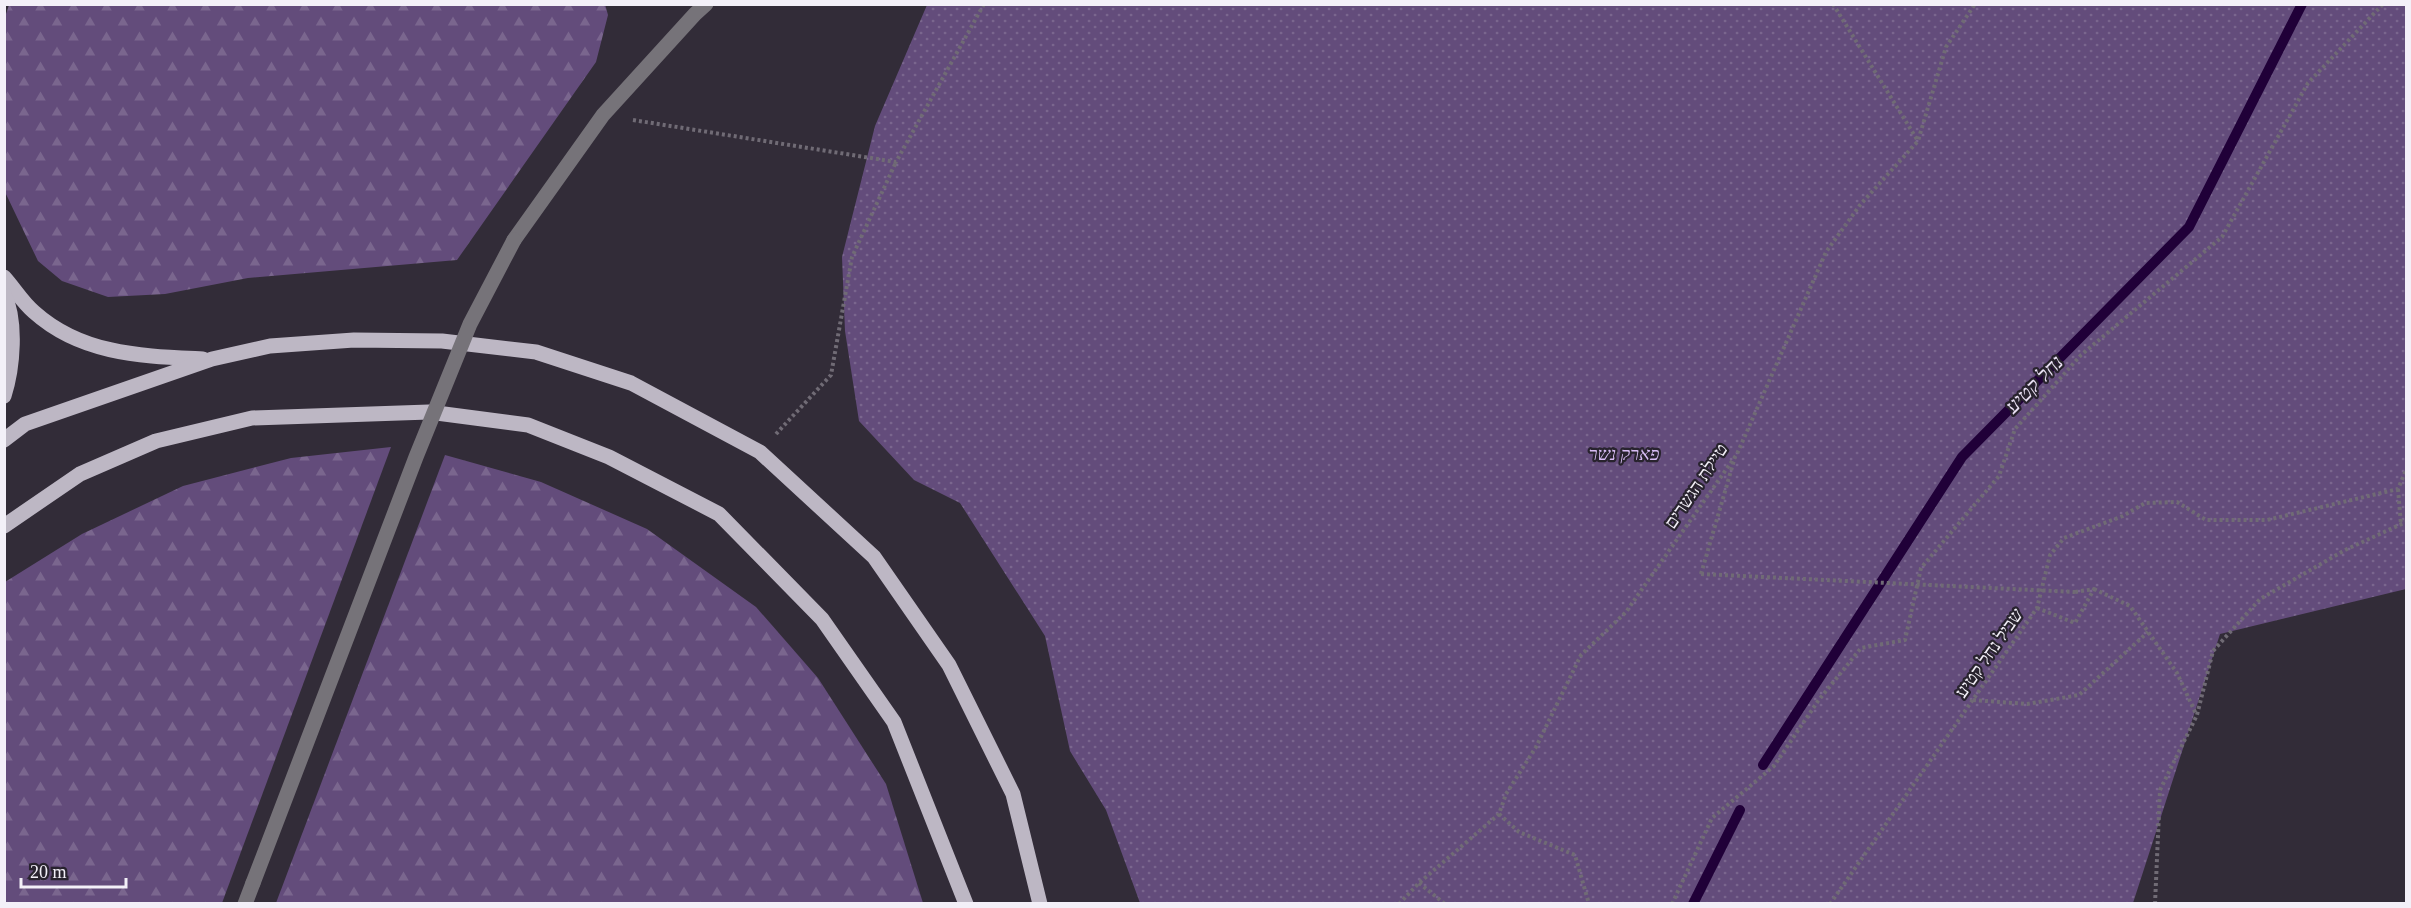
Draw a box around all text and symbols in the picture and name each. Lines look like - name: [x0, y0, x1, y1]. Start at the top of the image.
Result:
- water label: נחל קטיע: [2000, 351, 2067, 418]
- street label: טיילת הגשרים: [1660, 440, 1732, 532]
- park label: פארק נשר: [1589, 444, 1659, 464]
- street label: שביל נחל קטיע: [1951, 605, 2027, 701]
- scale bar: [21, 851, 126, 889]
- text: 20 m: [30, 862, 67, 882]

